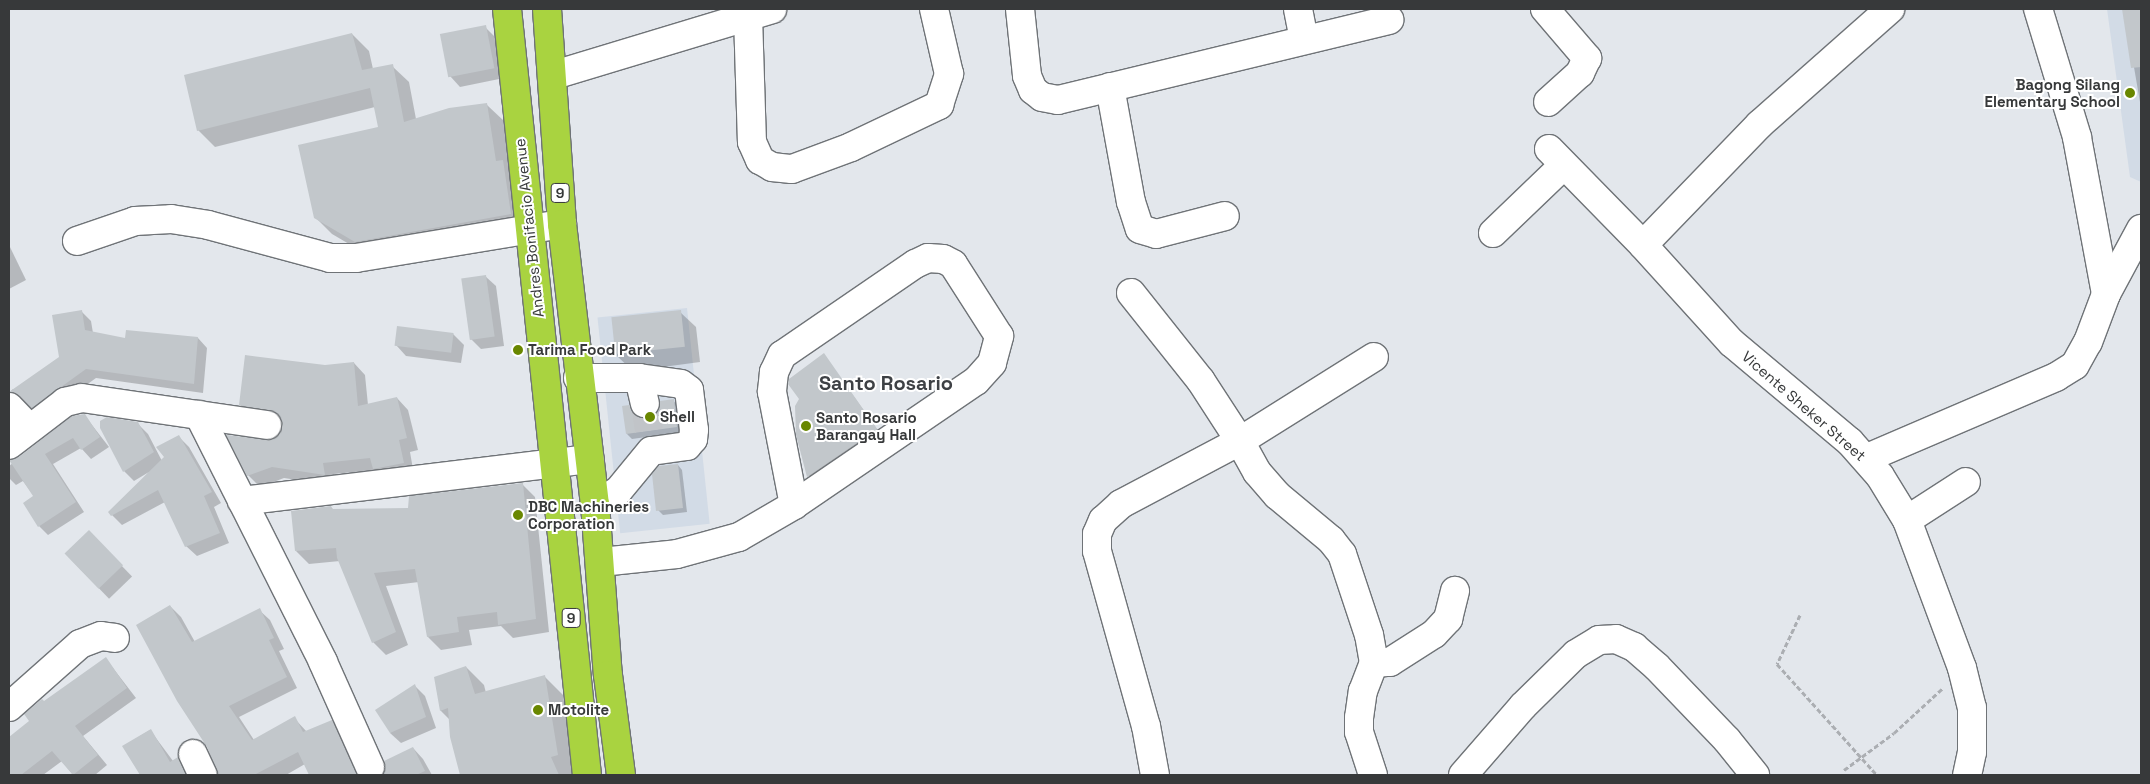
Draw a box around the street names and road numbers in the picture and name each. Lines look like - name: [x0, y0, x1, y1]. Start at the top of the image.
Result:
- street label: Andres Bonifacio Avenue: [511, 138, 547, 318]
- road number: 9: [550, 182, 570, 204]
- street label: Vicente Sheker Street: [1738, 347, 1870, 465]
- road number: 9: [561, 606, 581, 630]

